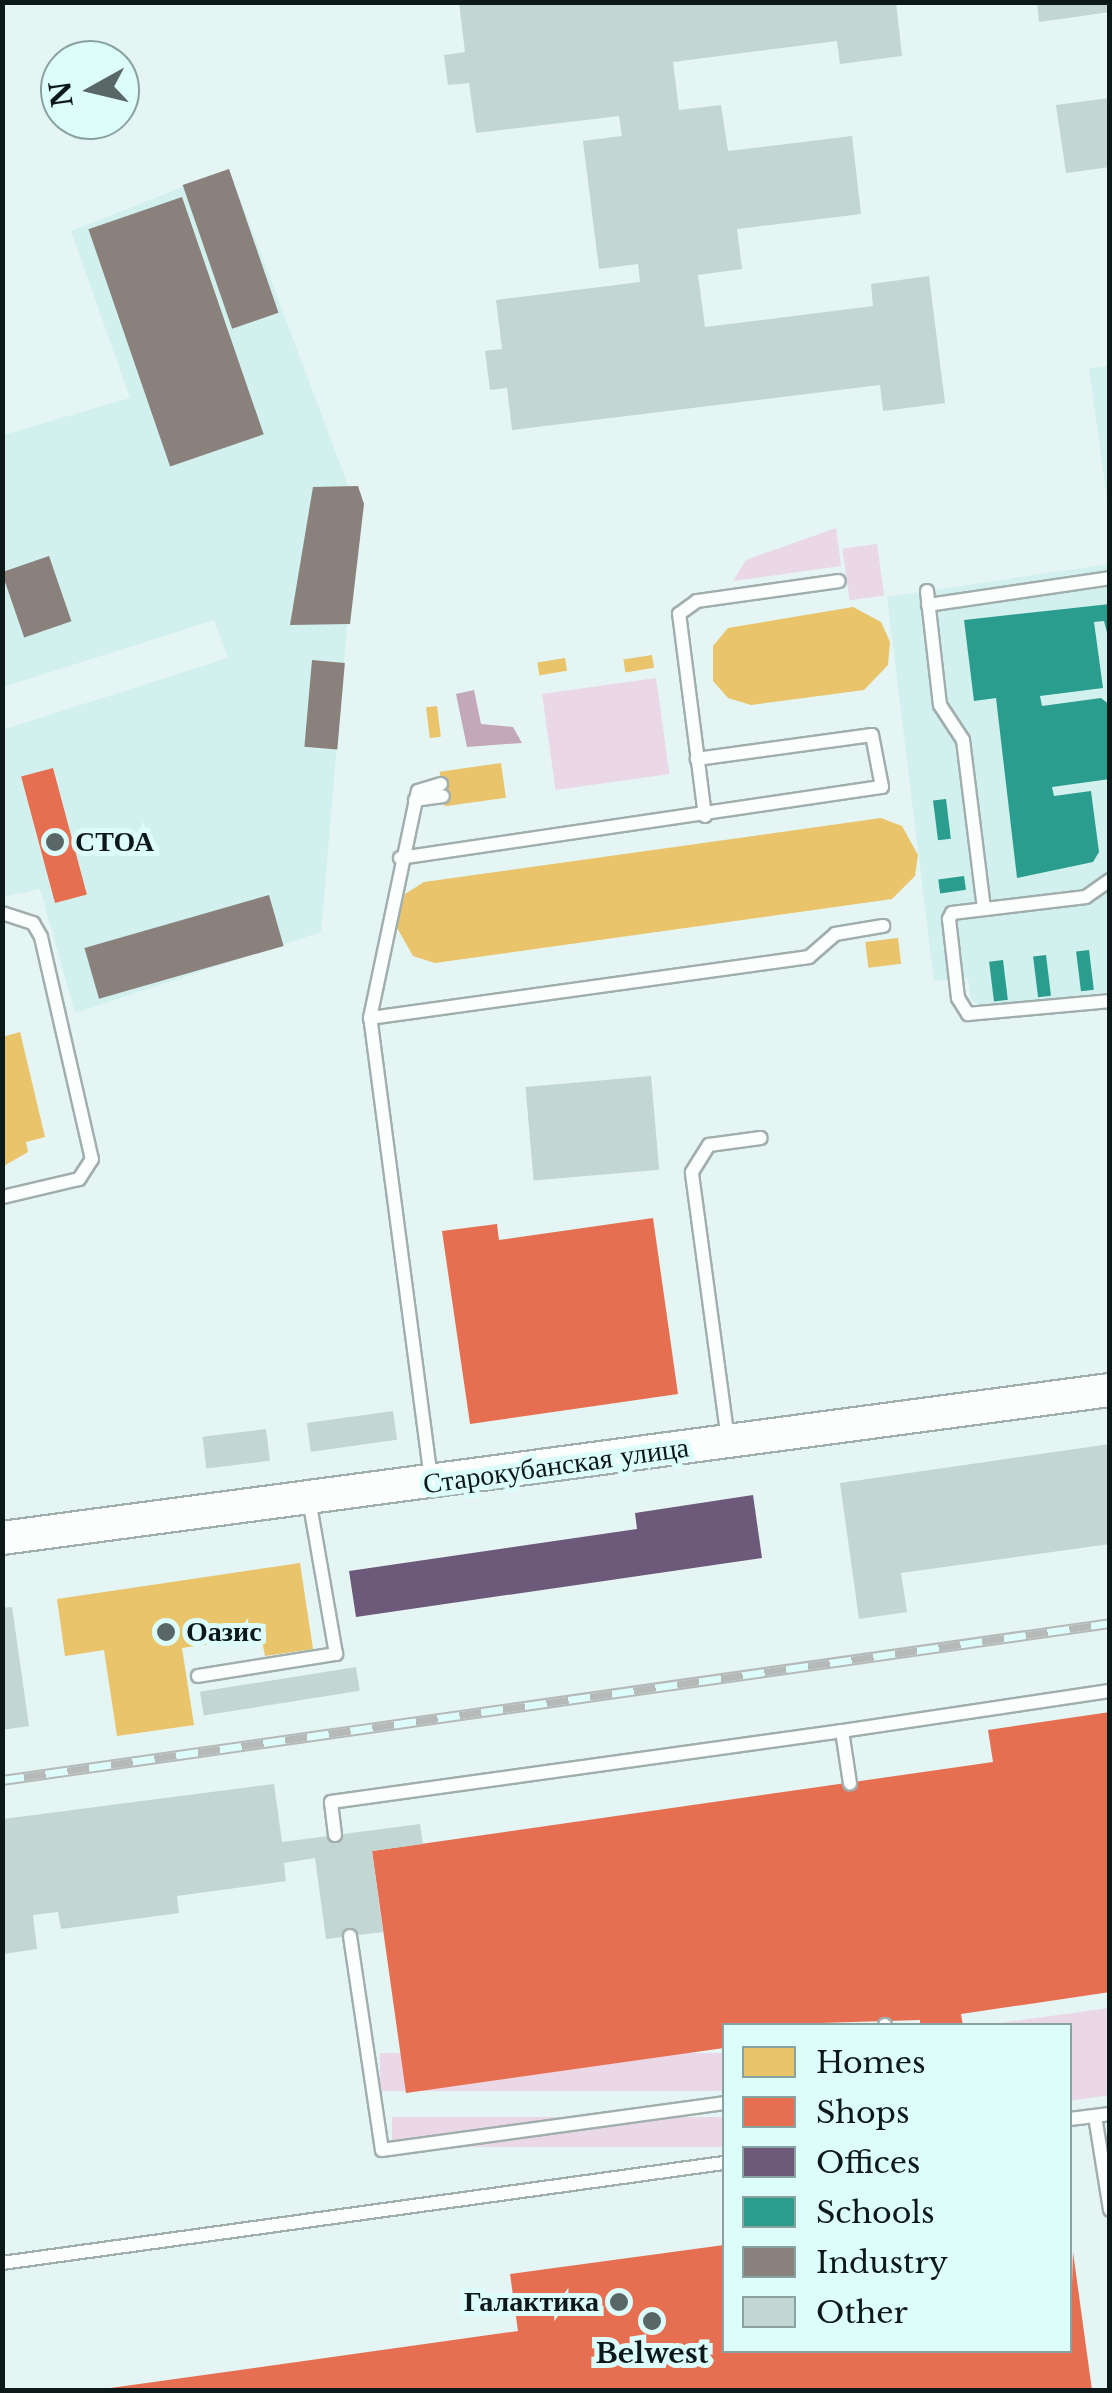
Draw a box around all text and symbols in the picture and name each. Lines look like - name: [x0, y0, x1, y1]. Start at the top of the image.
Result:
- north arrow: [40, 40, 140, 140]
- text: N: [43, 79, 81, 109]
- place label: СТОА: [75, 825, 154, 859]
- marker: СТОА: [44, 831, 66, 853]
- street label: Старокубанская улица: [421, 1431, 691, 1501]
- place label: Оазис: [186, 1615, 262, 1649]
- marker: Оазис: [155, 1621, 177, 1643]
- legend: [722, 2023, 1072, 2353]
- text: Homes: [816, 2044, 926, 2081]
- text: Shops: [816, 2094, 910, 2131]
- text: Offices: [816, 2144, 920, 2181]
- text: Schools: [816, 2194, 935, 2231]
- text: Industry: [816, 2244, 948, 2281]
- place label: Галактика: [464, 2285, 599, 2319]
- marker: Галактика: [608, 2291, 630, 2313]
- text: Other: [816, 2294, 908, 2331]
- marker: Belwest: [641, 2310, 663, 2332]
- place label: Belwest: [596, 2337, 708, 2371]

